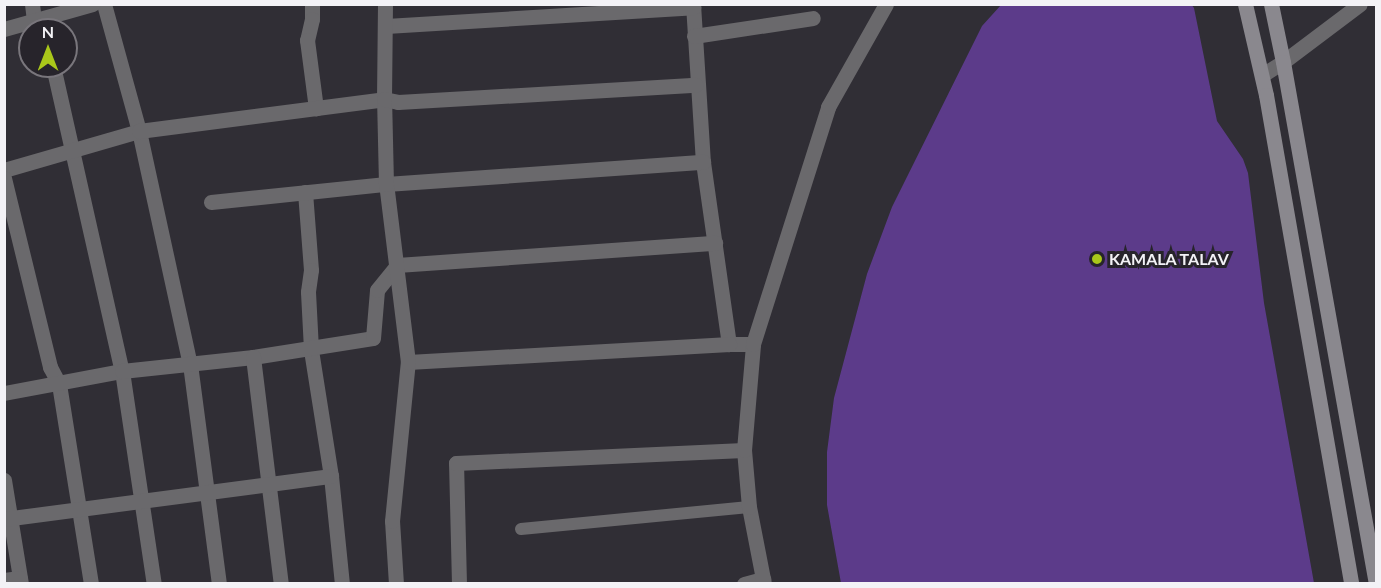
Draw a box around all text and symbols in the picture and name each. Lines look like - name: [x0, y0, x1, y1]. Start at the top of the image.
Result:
- north arrow: [18, 18, 78, 78]
- text: N: [42, 22, 54, 41]
- place label: KAMALA TALAV: [1109, 249, 1230, 269]
- marker: KAMALA TALAV: [1090, 252, 1104, 266]

